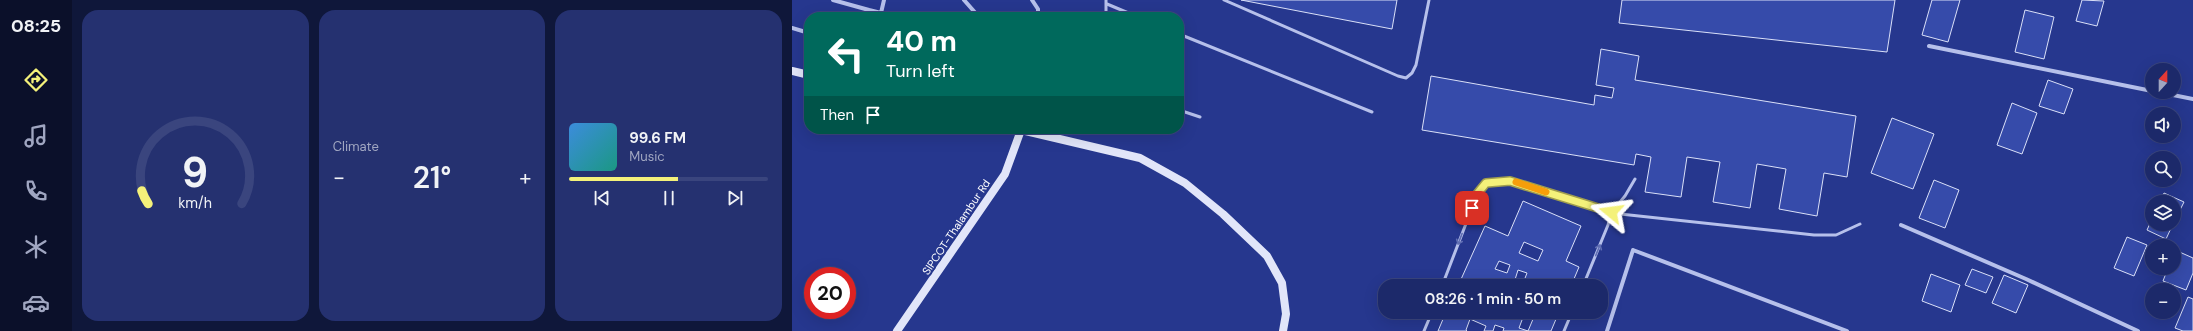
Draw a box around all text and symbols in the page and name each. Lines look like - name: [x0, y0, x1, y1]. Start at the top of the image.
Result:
- text: 08:25: [11, 14, 61, 38]
- text: 40 m: [886, 23, 957, 60]
- icon: left: [820, 28, 872, 80]
- text: Turn left: [886, 59, 955, 83]
- north arrow: [2145, 63, 2181, 99]
- map controls: [2145, 63, 2181, 319]
- icon: directions: [22, 66, 50, 94]
- icon: arrive: [862, 104, 884, 126]
- text: Then: [820, 105, 854, 125]
- button: sound: [2145, 107, 2181, 143]
- icon: music: [22, 122, 50, 150]
- text: 99.6 FM: [629, 128, 686, 148]
- text: Climate: [333, 138, 379, 155]
- text: 9: [182, 145, 209, 199]
- text: Music: [629, 148, 665, 165]
- button: search: [2145, 151, 2181, 187]
- text: 21°: [413, 158, 451, 197]
- text: −: [333, 163, 345, 192]
- text: +: [519, 163, 531, 192]
- street label: SIPCOT-Thalambur Rd: [919, 176, 993, 277]
- icon: phone: [22, 177, 50, 205]
- icon: previous: [591, 187, 613, 209]
- icon: pause: [658, 187, 680, 209]
- icon: next: [724, 187, 746, 209]
- pin: [1455, 191, 1489, 225]
- position arrow: [1590, 191, 1632, 233]
- text: km/h: [178, 193, 212, 211]
- button: layers: [2145, 195, 2181, 231]
- icon: arrive: [1461, 197, 1483, 219]
- icon: climate: [22, 233, 50, 261]
- one-way arrow: [1456, 233, 1463, 245]
- button: +: [2145, 239, 2181, 275]
- one-way arrow: [1595, 244, 1602, 256]
- speed limit sign: 20: [804, 267, 856, 319]
- button: −: [2145, 283, 2181, 319]
- icon: car: [22, 289, 50, 317]
- text: 08:26 · 1 min · 50 m: [1425, 289, 1561, 309]

